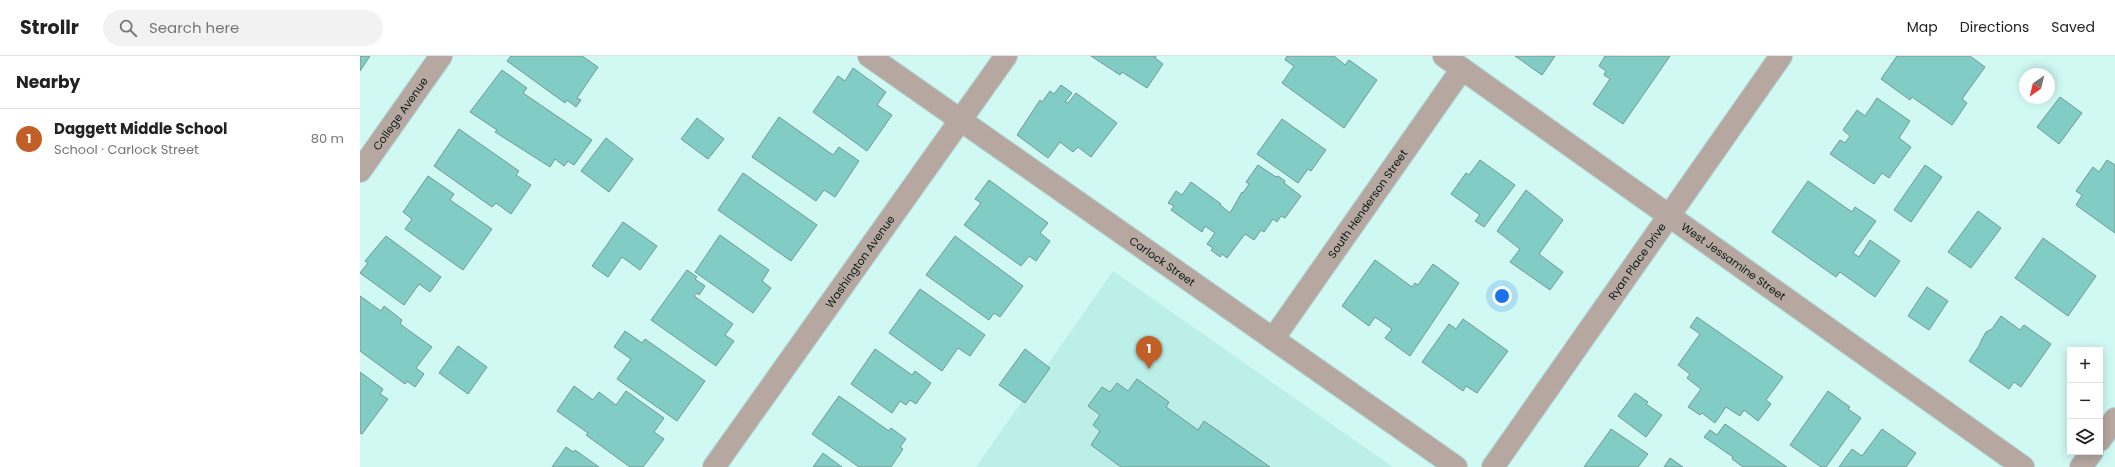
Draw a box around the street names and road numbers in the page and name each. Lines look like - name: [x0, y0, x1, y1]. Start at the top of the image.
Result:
- street label: College Avenue: [369, 74, 432, 154]
- street label: South Henderson Street: [1324, 146, 1411, 261]
- street label: Washington Avenue: [821, 212, 899, 311]
- street label: Ryan Place Drive: [1604, 219, 1670, 303]
- street label: West Jessamine Street: [1678, 219, 1789, 304]
- street label: Carlock Street: [1126, 233, 1199, 290]

